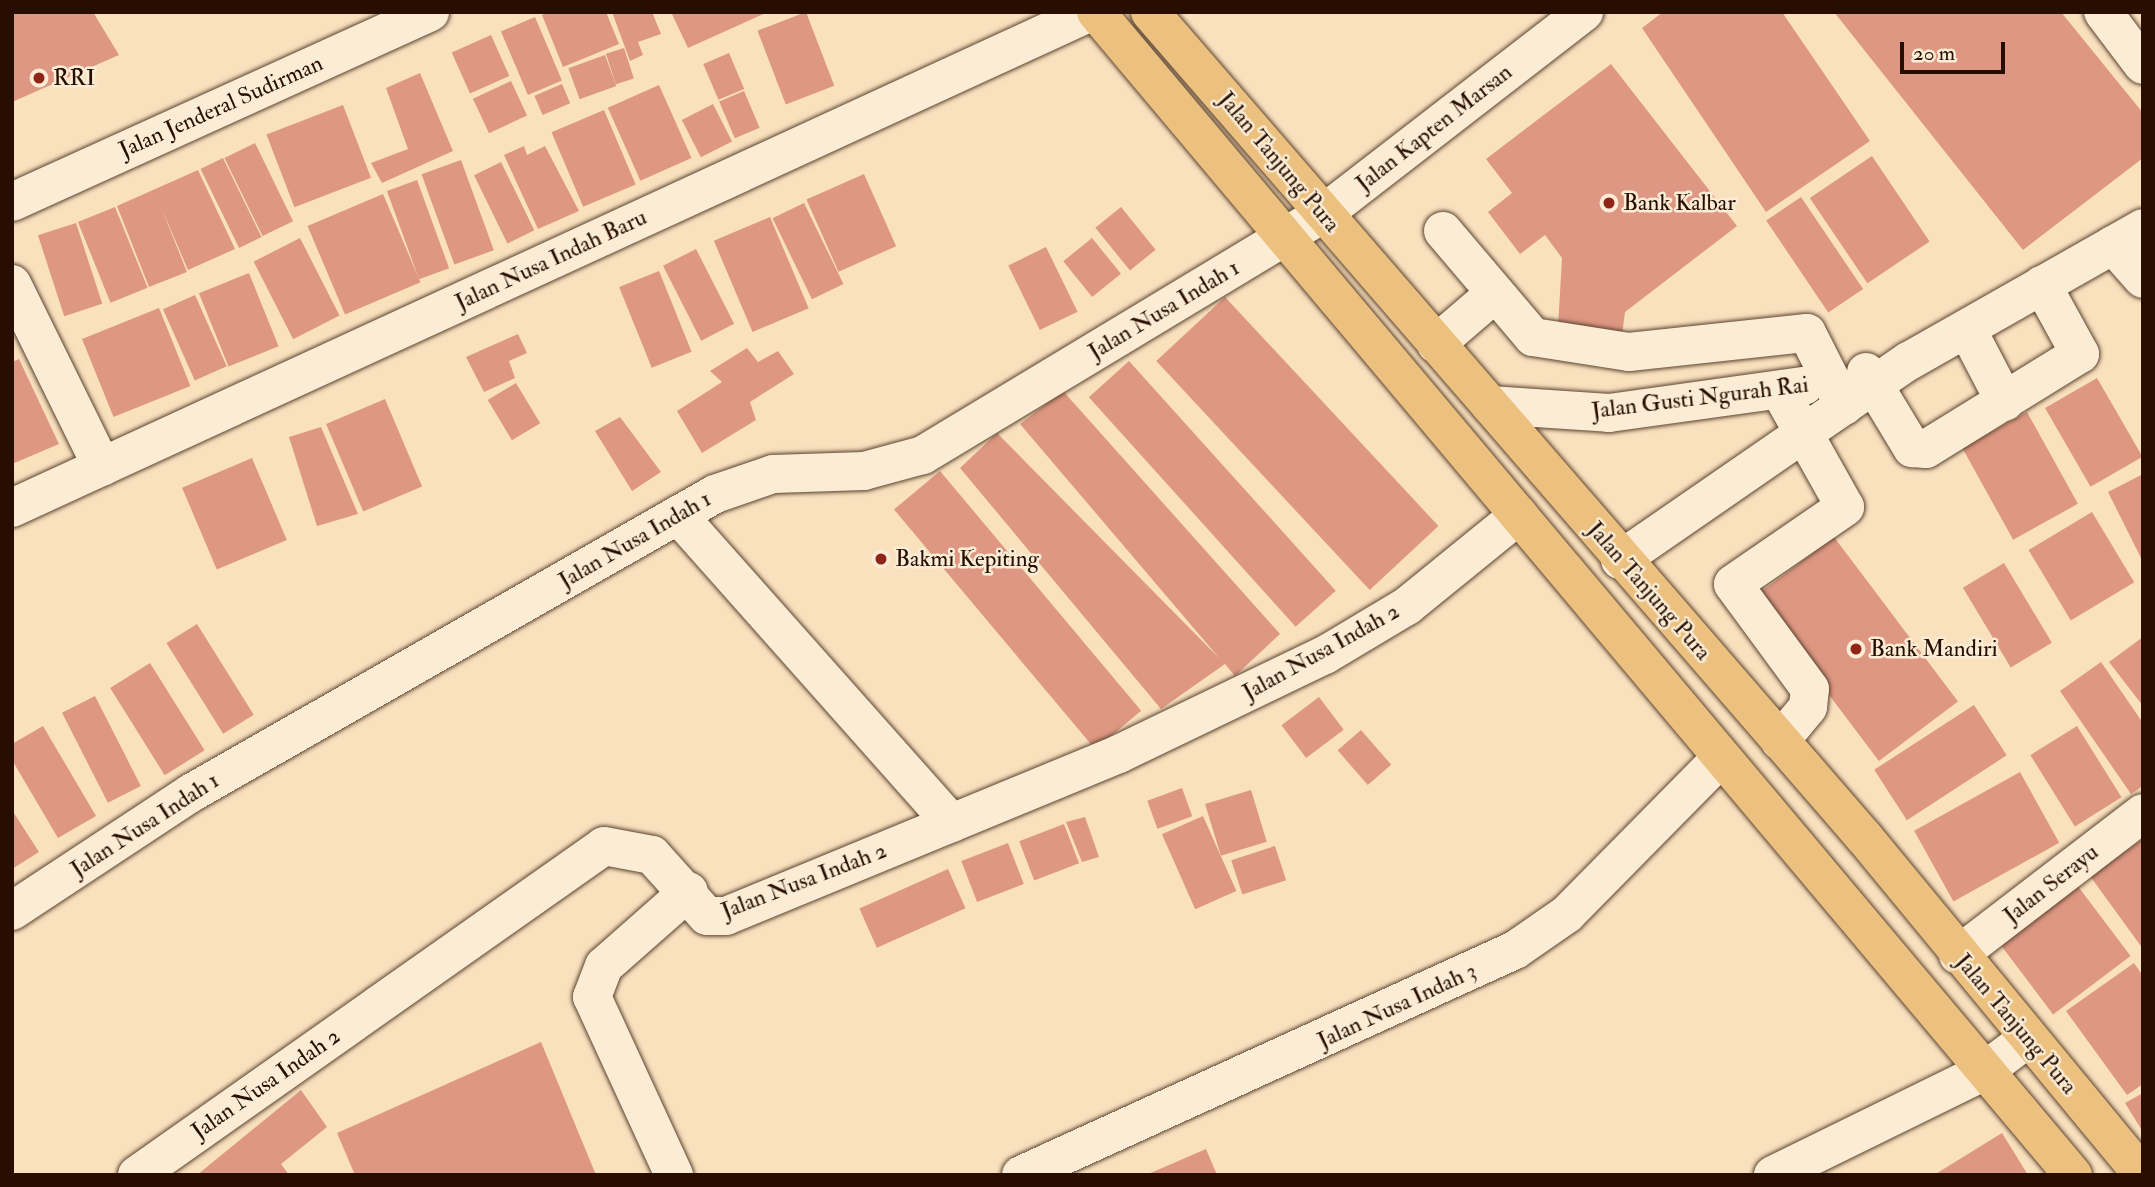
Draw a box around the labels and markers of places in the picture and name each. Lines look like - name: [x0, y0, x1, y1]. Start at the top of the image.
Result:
- place label: RRI: [53, 64, 95, 92]
- marker: RRI: [31, 70, 47, 86]
- place label: Bank Kalbar: [1623, 189, 1736, 217]
- marker: Bank Kalbar: [1601, 195, 1617, 211]
- place label: Bakmi Kepiting: [895, 545, 1039, 573]
- marker: Bakmi Kepiting: [873, 551, 889, 567]
- place label: Bank Mandiri: [1870, 635, 1998, 663]
- marker: Bank Mandiri: [1848, 641, 1864, 657]

